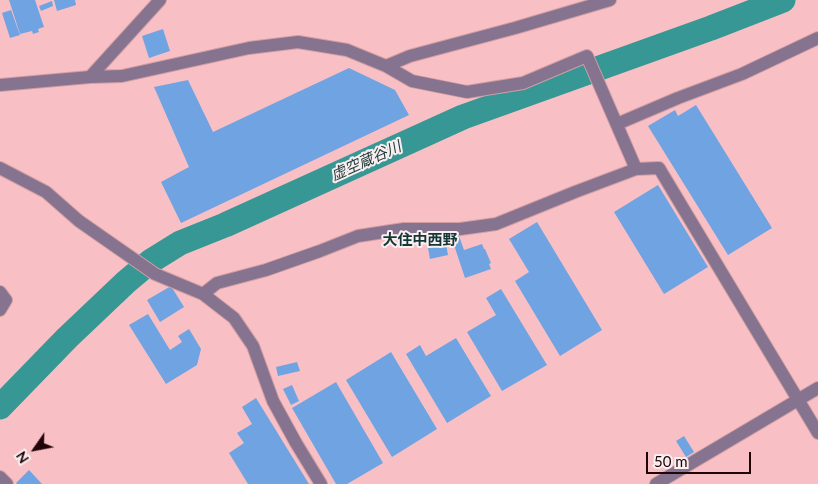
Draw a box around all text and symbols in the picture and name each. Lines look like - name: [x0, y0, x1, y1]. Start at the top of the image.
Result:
- water label: 虚空蔵谷川: [328, 138, 404, 184]
- district label: 大住中西野: [383, 231, 457, 249]
- north arrow: [10, 424, 60, 474]
- scale bar: [648, 442, 753, 474]
- text: N: [12, 448, 32, 467]
- text: 50 m: [654, 452, 688, 470]

